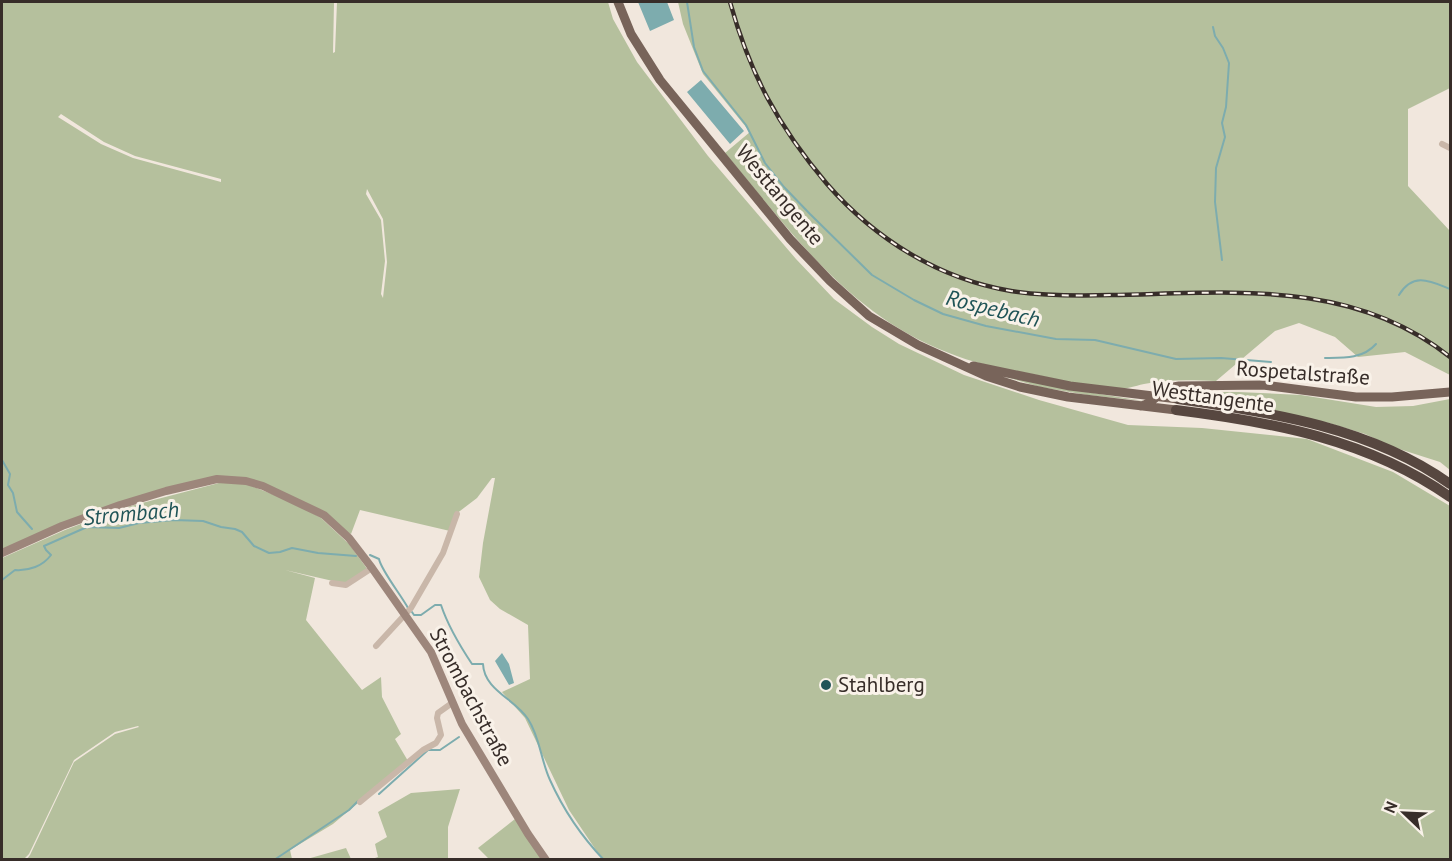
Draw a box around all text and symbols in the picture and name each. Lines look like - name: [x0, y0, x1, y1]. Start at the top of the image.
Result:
- street label: Westtangente: [730, 139, 830, 251]
- water label: Rospebach: [943, 283, 1043, 333]
- street label: Rospetalstraße: [1235, 354, 1371, 391]
- street label: Westtangente: [1150, 375, 1276, 418]
- water label: Strombach: [82, 495, 180, 531]
- street label: Strombachstraße: [424, 623, 519, 771]
- place label: Stahlberg: [838, 671, 925, 698]
- marker: Stahlberg: [819, 678, 833, 692]
- north arrow: [1374, 783, 1434, 843]
- text: N: [1379, 798, 1401, 816]

